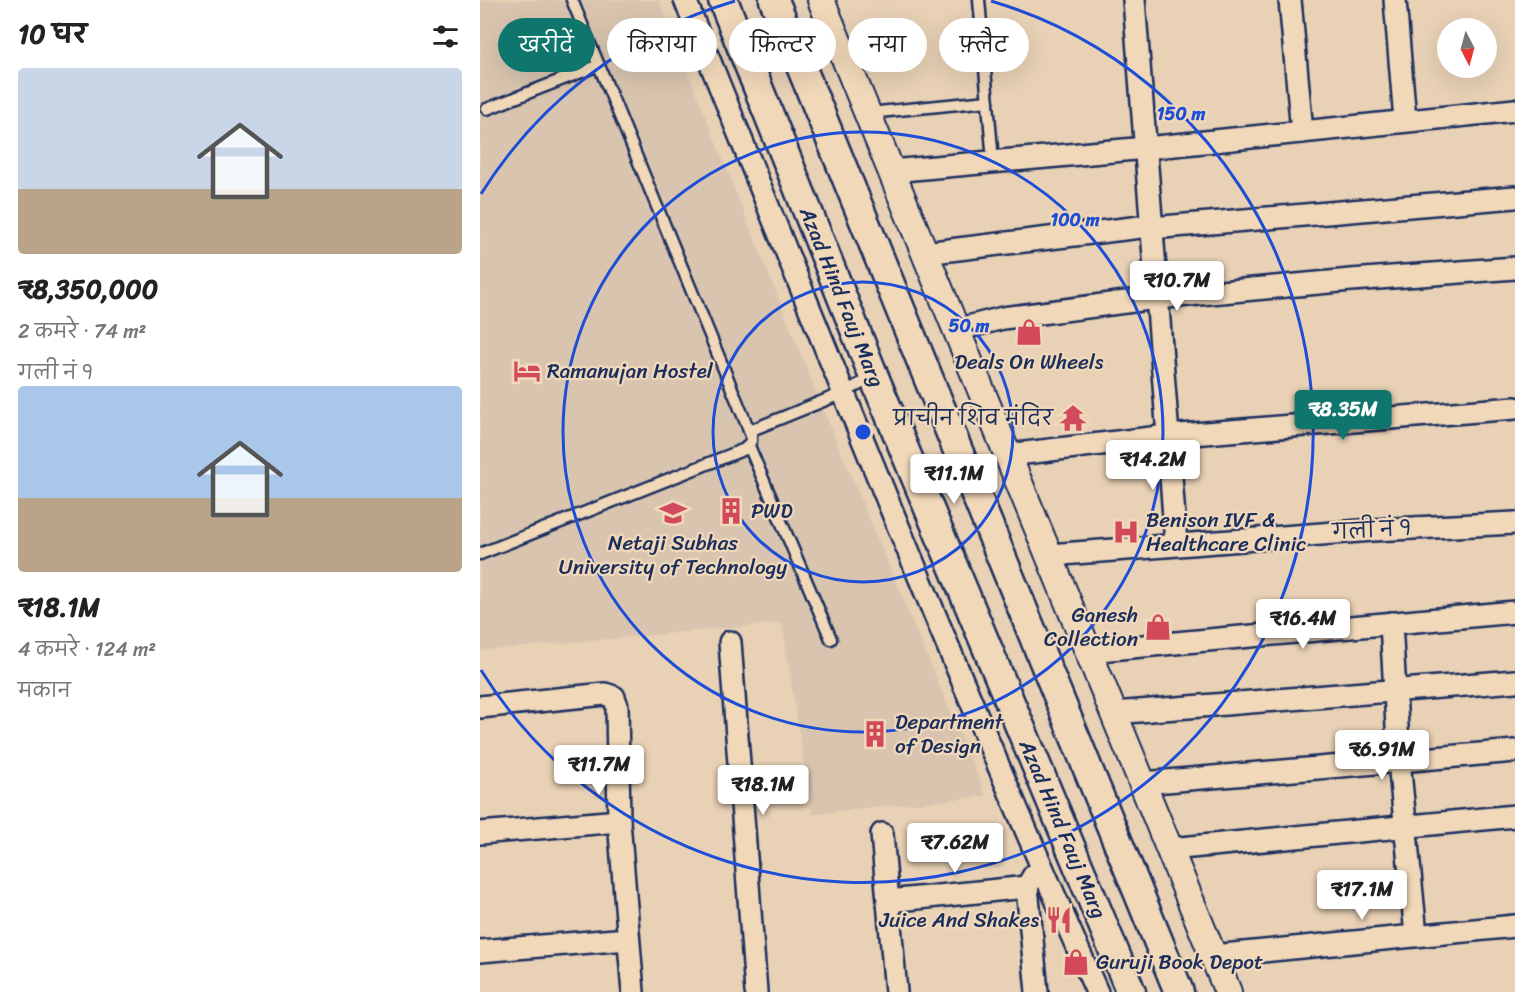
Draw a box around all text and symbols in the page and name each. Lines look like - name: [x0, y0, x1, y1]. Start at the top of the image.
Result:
- text: 10 घर: [18, 11, 87, 57]
- chip: खरीदें: [498, 18, 595, 72]
- chip: किराया: [607, 18, 717, 72]
- chip: फ़िल्टर: [729, 18, 836, 72]
- chip: नया: [848, 18, 927, 72]
- chip: फ़्लैट: [939, 18, 1029, 72]
- north arrow: [1437, 18, 1497, 78]
- map controls: [1437, 18, 1497, 78]
- icon: filters: [429, 20, 462, 53]
- text: 150 m: [1157, 98, 1205, 130]
- icon: home: [186, 107, 294, 215]
- street label: Azad Hind Fauj Marg: [788, 200, 896, 393]
- text: 100 m: [1051, 204, 1100, 236]
- pin: ₹10.7M: [1128, 261, 1226, 312]
- text: ₹10.7M: [1144, 263, 1210, 298]
- text: ₹8,350,000: [18, 266, 158, 312]
- text: 50 m: [949, 310, 990, 342]
- text: 2 कमरे · 74 m²: [18, 314, 146, 349]
- shop icon: Deals On Wheels: [1014, 317, 1044, 347]
- place label: Deals On Wheels: [955, 343, 1104, 381]
- place label: Ramanujan Hostel: [547, 352, 714, 390]
- text: गली नं १: [18, 355, 94, 390]
- hotel icon: Ramanujan Hostel: [512, 356, 542, 386]
- pin: ₹8.35M: [1294, 390, 1392, 441]
- text: ₹8.35M: [1309, 392, 1377, 427]
- place label: प्राचीन शिव मंदिर: [892, 399, 1055, 437]
- temple icon: प्राचीन शिव मंदिर: [1058, 403, 1088, 433]
- centre of rings: [853, 422, 873, 442]
- icon: home: [186, 425, 294, 533]
- pin: ₹14.2M: [1104, 440, 1202, 491]
- text: ₹14.2M: [1120, 442, 1186, 477]
- pin: ₹11.1M: [905, 454, 1003, 505]
- text: ₹11.1M: [924, 456, 984, 491]
- place label: PWD: [751, 492, 793, 530]
- building icon: PWD: [716, 496, 746, 526]
- school or university icon: Netaji Subhas University of Technology: [658, 498, 688, 528]
- place label: Benison IVF & Healthcare Clinic: [1146, 501, 1307, 563]
- street label: गली नं १: [1330, 509, 1413, 551]
- hospital icon: Benison IVF & Healthcare Clinic: [1111, 517, 1141, 547]
- place label: Netaji Subhas University of Technology: [559, 524, 787, 586]
- text: ₹18.1M: [18, 584, 100, 630]
- place label: Ganesh Collection: [1044, 596, 1138, 658]
- pin: ₹16.4M: [1254, 599, 1352, 650]
- text: ₹16.4M: [1270, 601, 1336, 636]
- shop icon: Ganesh Collection: [1143, 612, 1173, 642]
- text: 4 कमरे · 124 m²: [18, 632, 156, 667]
- text: मकान: [18, 673, 71, 708]
- place label: Department of Design: [895, 703, 1005, 765]
- building icon: Department of Design: [860, 719, 890, 749]
- pin: ₹6.91M: [1333, 730, 1431, 781]
- street label: Azad Hind Fauj Marg: [1008, 732, 1118, 925]
- text: ₹6.91M: [1349, 732, 1415, 767]
- pin: ₹11.7M: [550, 745, 648, 796]
- text: ₹11.7M: [568, 747, 630, 782]
- pin: ₹18.1M: [714, 765, 812, 816]
- text: ₹18.1M: [732, 767, 794, 802]
- pin: ₹7.62M: [906, 823, 1004, 874]
- text: ₹7.62M: [921, 825, 989, 860]
- pin: ₹17.1M: [1313, 870, 1411, 921]
- text: ₹17.1M: [1331, 872, 1393, 907]
- place label: Juice And Shakes: [878, 901, 1039, 939]
- restaurant icon: Juice And Shakes: [1044, 905, 1074, 935]
- place label: Guruji Book Depot: [1096, 943, 1263, 981]
- shop icon: Guruji Book Depot: [1061, 947, 1091, 977]

